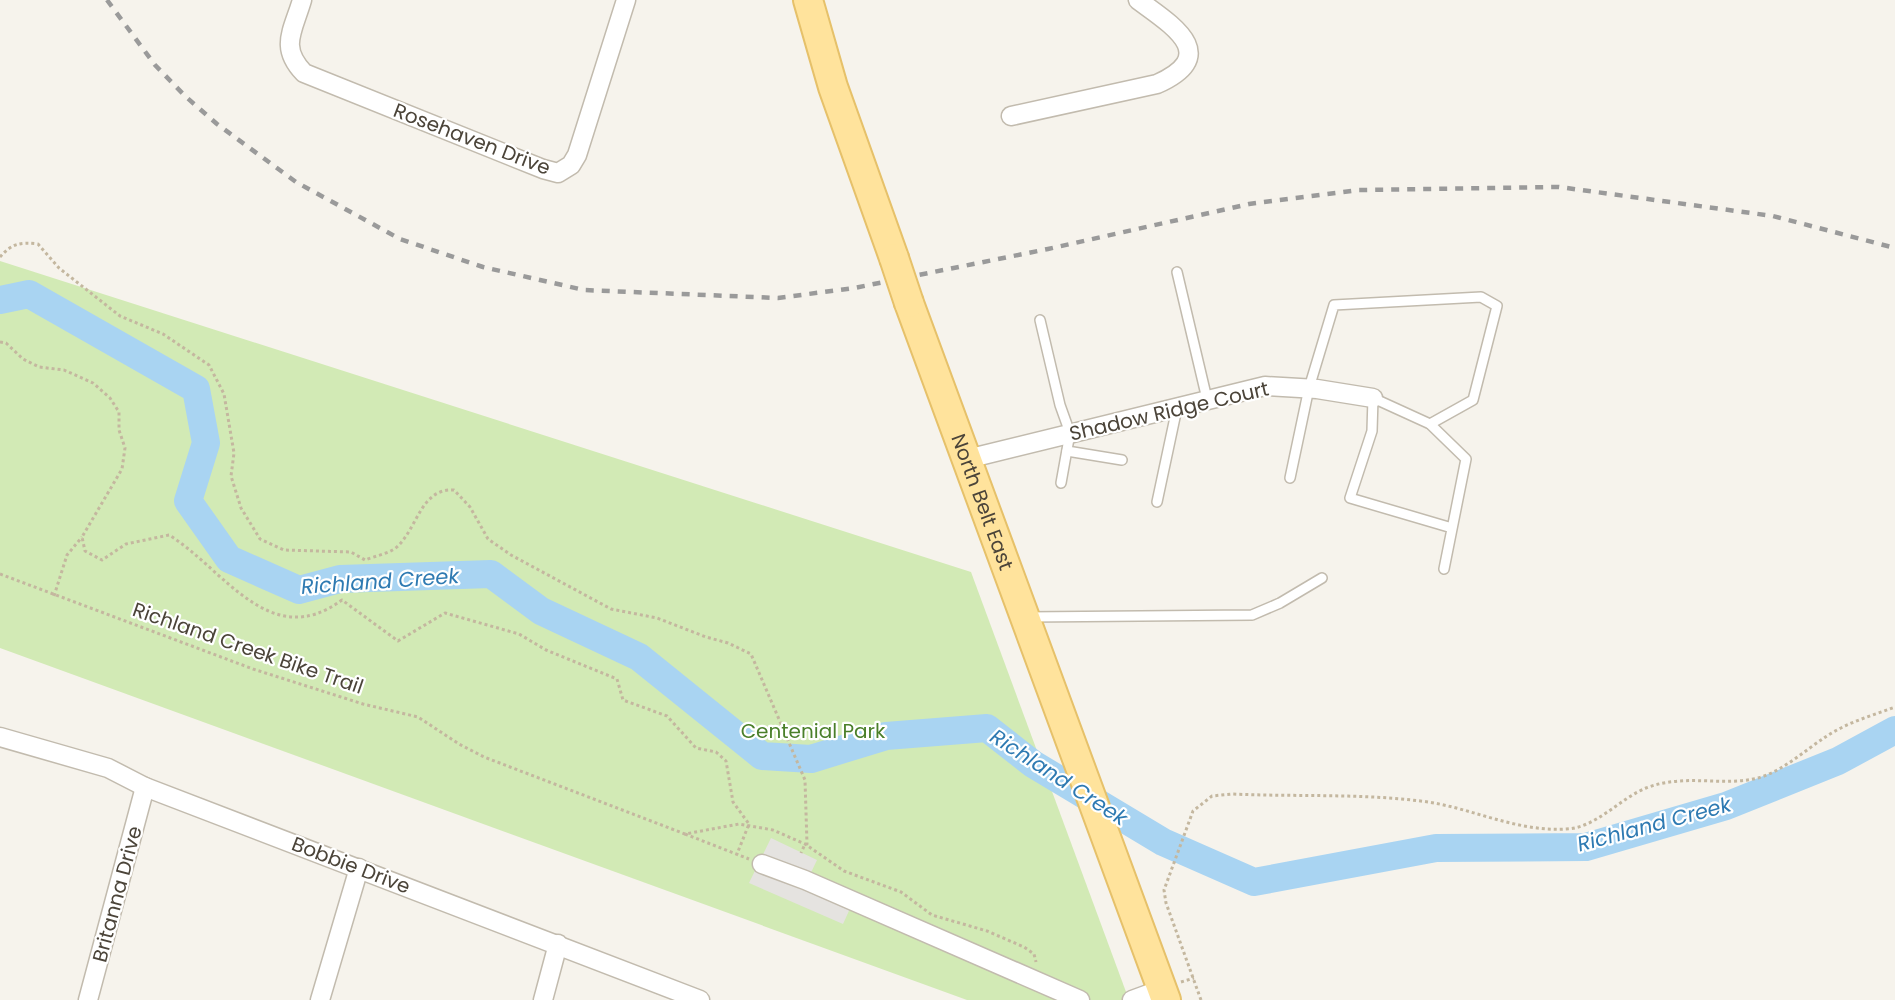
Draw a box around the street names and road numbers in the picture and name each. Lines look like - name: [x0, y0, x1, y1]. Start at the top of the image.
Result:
- street label: Rosehaven Drive: [389, 96, 555, 182]
- street label: Shadow Ridge Court: [1067, 374, 1271, 448]
- street label: North Belt East: [944, 430, 1020, 574]
- street label: Richland Creek Bike Trail: [129, 595, 367, 701]
- street label: Britanna Drive: [85, 823, 149, 965]
- street label: Bobbie Drive: [288, 830, 414, 900]

